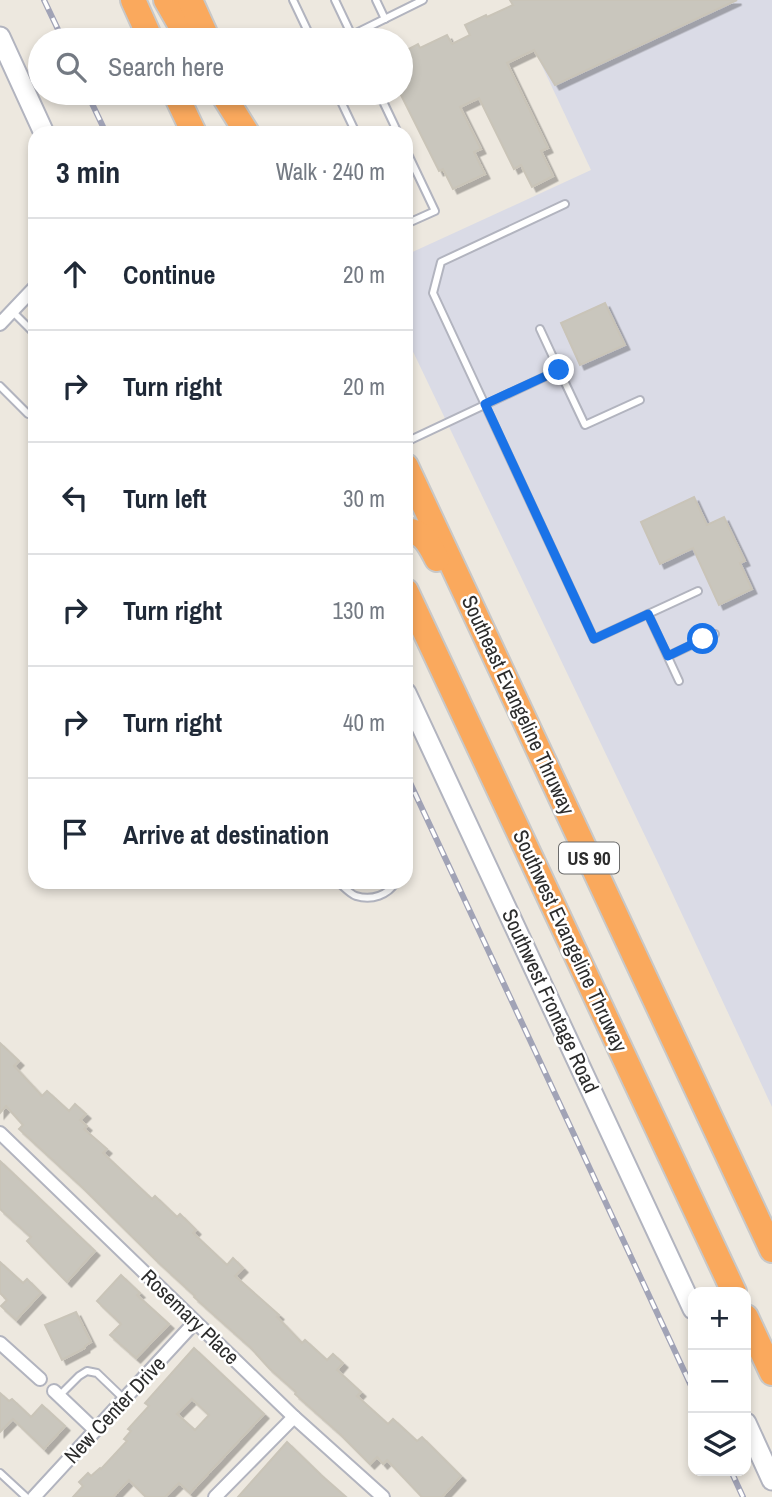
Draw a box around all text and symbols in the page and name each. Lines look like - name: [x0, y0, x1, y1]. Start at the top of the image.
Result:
- search box: [28, 28, 413, 105]
- icon: search: [52, 48, 90, 86]
- text: Search here: [108, 49, 224, 84]
- text: 3 min: [56, 152, 120, 192]
- text: Walk · 240 m: [276, 156, 385, 187]
- icon: ahead: [56, 255, 94, 293]
- text: Continue: [123, 257, 215, 292]
- text: 20 m: [343, 259, 385, 290]
- route end: [543, 354, 574, 385]
- icon: right: [56, 367, 94, 405]
- text: Turn right: [123, 369, 222, 404]
- text: 20 m: [343, 371, 385, 402]
- icon: left: [56, 479, 94, 517]
- text: Turn left: [123, 481, 207, 516]
- text: 30 m: [343, 483, 385, 514]
- street label: Southeast Evangeline Thruway: [455, 590, 582, 820]
- icon: right: [56, 591, 94, 629]
- text: Turn right: [123, 593, 222, 628]
- text: 130 m: [333, 595, 385, 626]
- route start: [687, 623, 718, 654]
- icon: right: [56, 703, 94, 741]
- text: Turn right: [123, 705, 222, 740]
- text: 40 m: [343, 707, 385, 738]
- icon: arrive: [56, 815, 94, 853]
- text: Arrive at destination: [123, 817, 329, 852]
- street label: Southwest Evangeline Thruway: [506, 825, 635, 1057]
- road number: US 90: [559, 842, 619, 874]
- street label: Southwest Frontage Road: [495, 904, 606, 1098]
- street label: Rosemary Place: [135, 1262, 246, 1371]
- map controls: [688, 1287, 751, 1476]
- button: +: [688, 1287, 751, 1350]
- street label: New Center Drive: [57, 1350, 172, 1470]
- button: −: [688, 1350, 751, 1413]
- button: layers: [688, 1413, 751, 1476]

